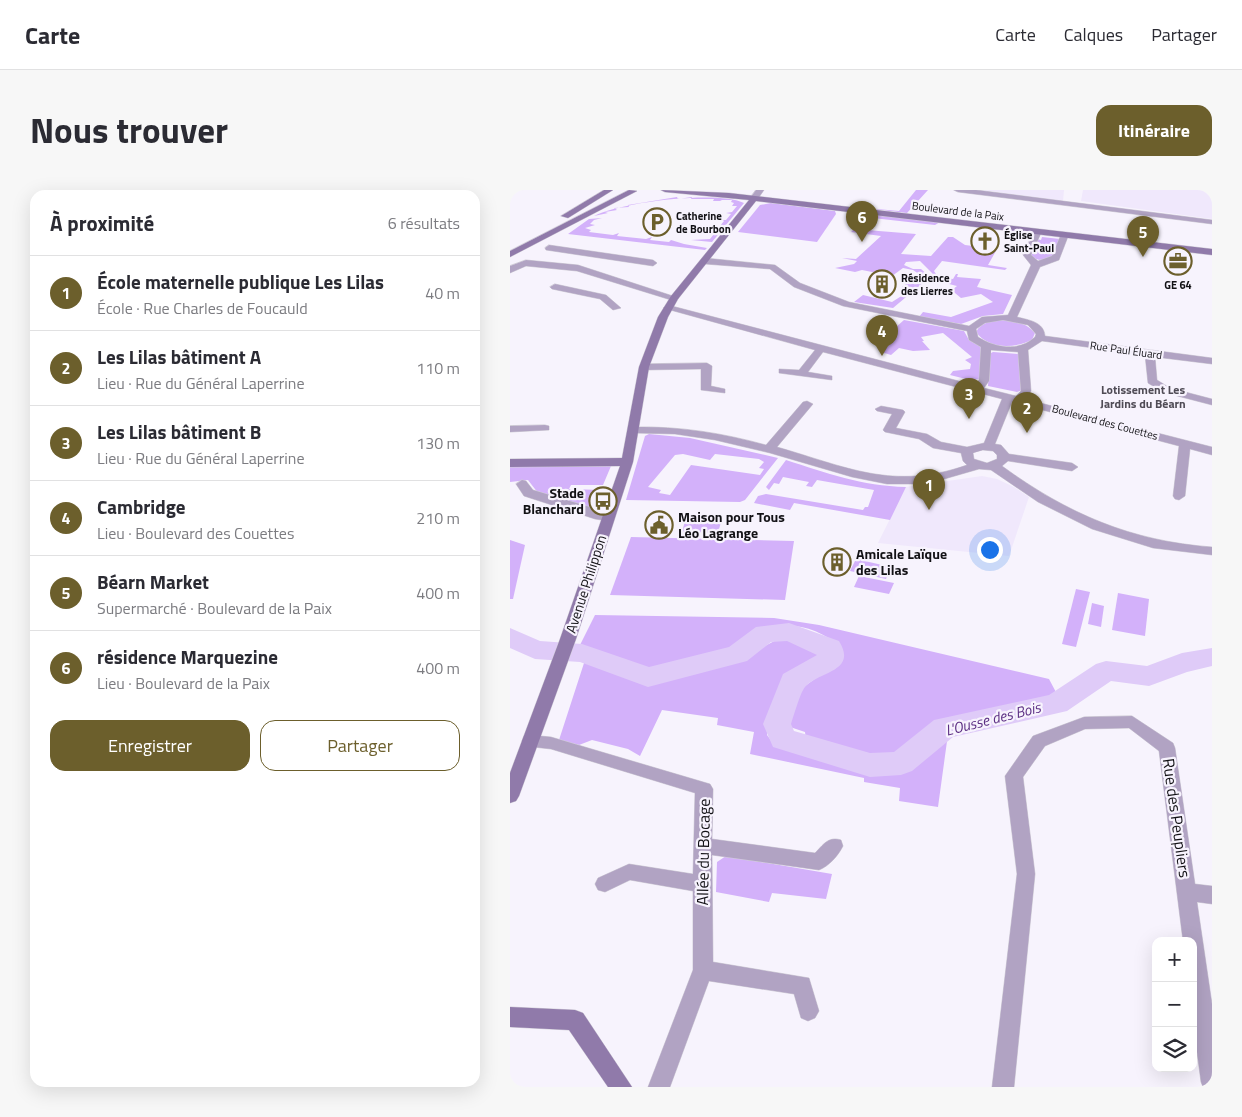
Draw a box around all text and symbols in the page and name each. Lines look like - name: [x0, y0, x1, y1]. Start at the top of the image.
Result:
- text: Carte: [25, 17, 80, 53]
- text: Carte: [995, 21, 1036, 48]
- text: Calques: [1064, 21, 1123, 48]
- text: Partager: [1151, 21, 1217, 48]
- text: Nous trouver: [30, 103, 228, 157]
- button: Itinéraire: [1096, 105, 1212, 156]
- street label: Boulevard de la Paix: [911, 197, 1005, 225]
- pin: 6: [846, 201, 878, 242]
- text: À proximité: [50, 207, 154, 239]
- parking icon: Catherine de Bourbon: [642, 207, 672, 237]
- place label: Catherine de Bourbon: [676, 208, 731, 237]
- text: 6 résultats: [388, 211, 460, 235]
- pin: 5: [1127, 216, 1159, 257]
- church icon: Église Saint-Paul: [970, 226, 1000, 256]
- place label: Église Saint-Paul: [1004, 227, 1054, 256]
- office icon: GE 64: [1163, 246, 1193, 276]
- text: École maternelle publique Les Lilas: [97, 267, 384, 296]
- building icon: Résidence des Lierres: [867, 269, 897, 299]
- place label: Résidence des Lierres: [901, 270, 953, 299]
- place label: GE 64: [1164, 277, 1192, 293]
- text: 1: [62, 281, 70, 305]
- text: 40 m: [425, 281, 460, 305]
- text: École · Rue Charles de Foucauld: [97, 296, 308, 320]
- pin: 4: [866, 315, 898, 356]
- street label: Rue Paul Éluard: [1089, 337, 1163, 363]
- text: Les Lilas bâtiment A: [97, 342, 261, 371]
- text: 2: [62, 356, 70, 380]
- text: 110 m: [416, 356, 460, 380]
- text: Lieu · Rue du Général Laperrine: [97, 371, 304, 395]
- pin: 3: [953, 378, 985, 419]
- district label: Lotissement Les Jardins du Béarn: [1100, 380, 1186, 413]
- pin: 2: [1011, 392, 1043, 433]
- street label: Boulevard des Couettes: [1050, 400, 1160, 444]
- text: Les Lilas bâtiment B: [97, 417, 261, 446]
- text: 3: [62, 431, 70, 455]
- text: 130 m: [416, 431, 460, 455]
- text: Lieu · Rue du Général Laperrine: [97, 446, 304, 470]
- pin: 1: [913, 469, 945, 510]
- place label: Stade Blanchard: [523, 482, 584, 519]
- bus stop icon: Stade Blanchard: [588, 486, 618, 516]
- text: Cambridge: [97, 492, 186, 521]
- text: 4: [62, 506, 70, 530]
- text: 210 m: [416, 506, 460, 530]
- place label: Maison pour Tous Léo Lagrange: [678, 506, 785, 543]
- public building icon: Maison pour Tous Léo Lagrange: [644, 510, 674, 540]
- text: Lieu · Boulevard des Couettes: [97, 521, 294, 545]
- street label: Avenue Philippon: [560, 532, 611, 635]
- your location: [977, 537, 1003, 563]
- place label: Amicale Laïque des Lilas: [856, 543, 947, 580]
- building icon: Amicale Laïque des Lilas: [822, 547, 852, 577]
- text: Béarn Market: [97, 567, 209, 596]
- text: 5: [62, 581, 70, 605]
- text: 400 m: [416, 581, 460, 605]
- text: Supermarché · Boulevard de la Paix: [97, 596, 332, 620]
- text: résidence Marquezine: [97, 642, 278, 671]
- text: 6: [62, 656, 70, 680]
- text: 400 m: [416, 656, 460, 680]
- text: Lieu · Boulevard de la Paix: [97, 671, 270, 695]
- water label: L'Ousse des Bois: [943, 695, 1044, 741]
- button: Enregistrer: [50, 720, 250, 771]
- button: Partager: [260, 720, 460, 771]
- street label: Rue des Peupliers: [1157, 757, 1197, 879]
- street label: Allée du Bocage: [690, 798, 716, 906]
- map controls: [1152, 937, 1197, 1072]
- button: +: [1152, 937, 1197, 982]
- button: −: [1152, 982, 1197, 1027]
- button: layers: [1152, 1027, 1197, 1072]

